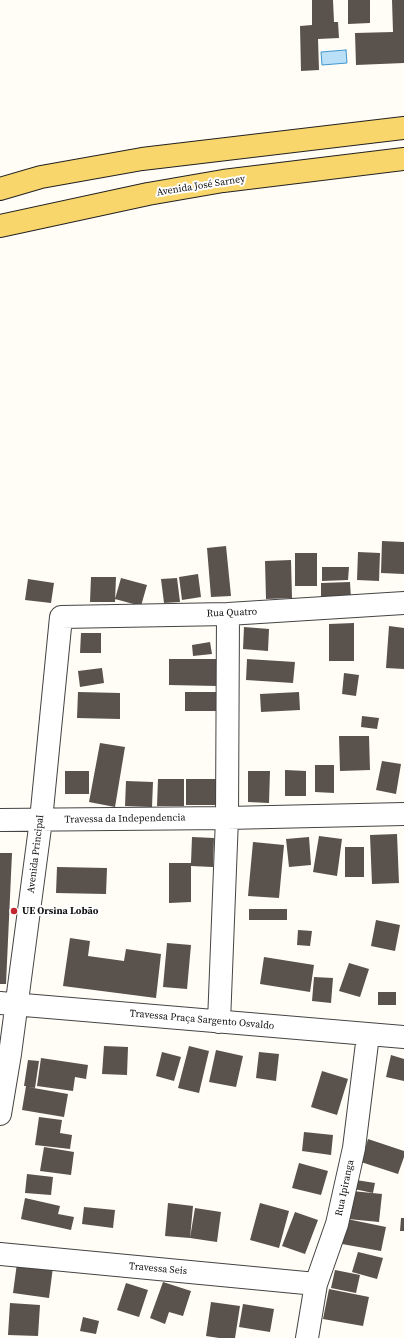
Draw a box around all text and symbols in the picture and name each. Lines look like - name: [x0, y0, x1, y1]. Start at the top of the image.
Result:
- street label: Avenida José Sarney: [156, 173, 246, 199]
- street label: Rua Quatro: [207, 606, 257, 620]
- street label: Travessa da Independencia: [64, 812, 186, 826]
- street label: Avenida Principal: [25, 814, 47, 894]
- place label: UE Orsina Lobão: [22, 905, 98, 917]
- marker: UE Orsina Lobão: [9, 906, 19, 916]
- street label: Travessa Praça Sargento Osvaldo: [129, 1008, 275, 1032]
- street label: Rua Ipiranga: [333, 1159, 357, 1217]
- street label: Travessa Seis: [128, 1260, 188, 1278]

